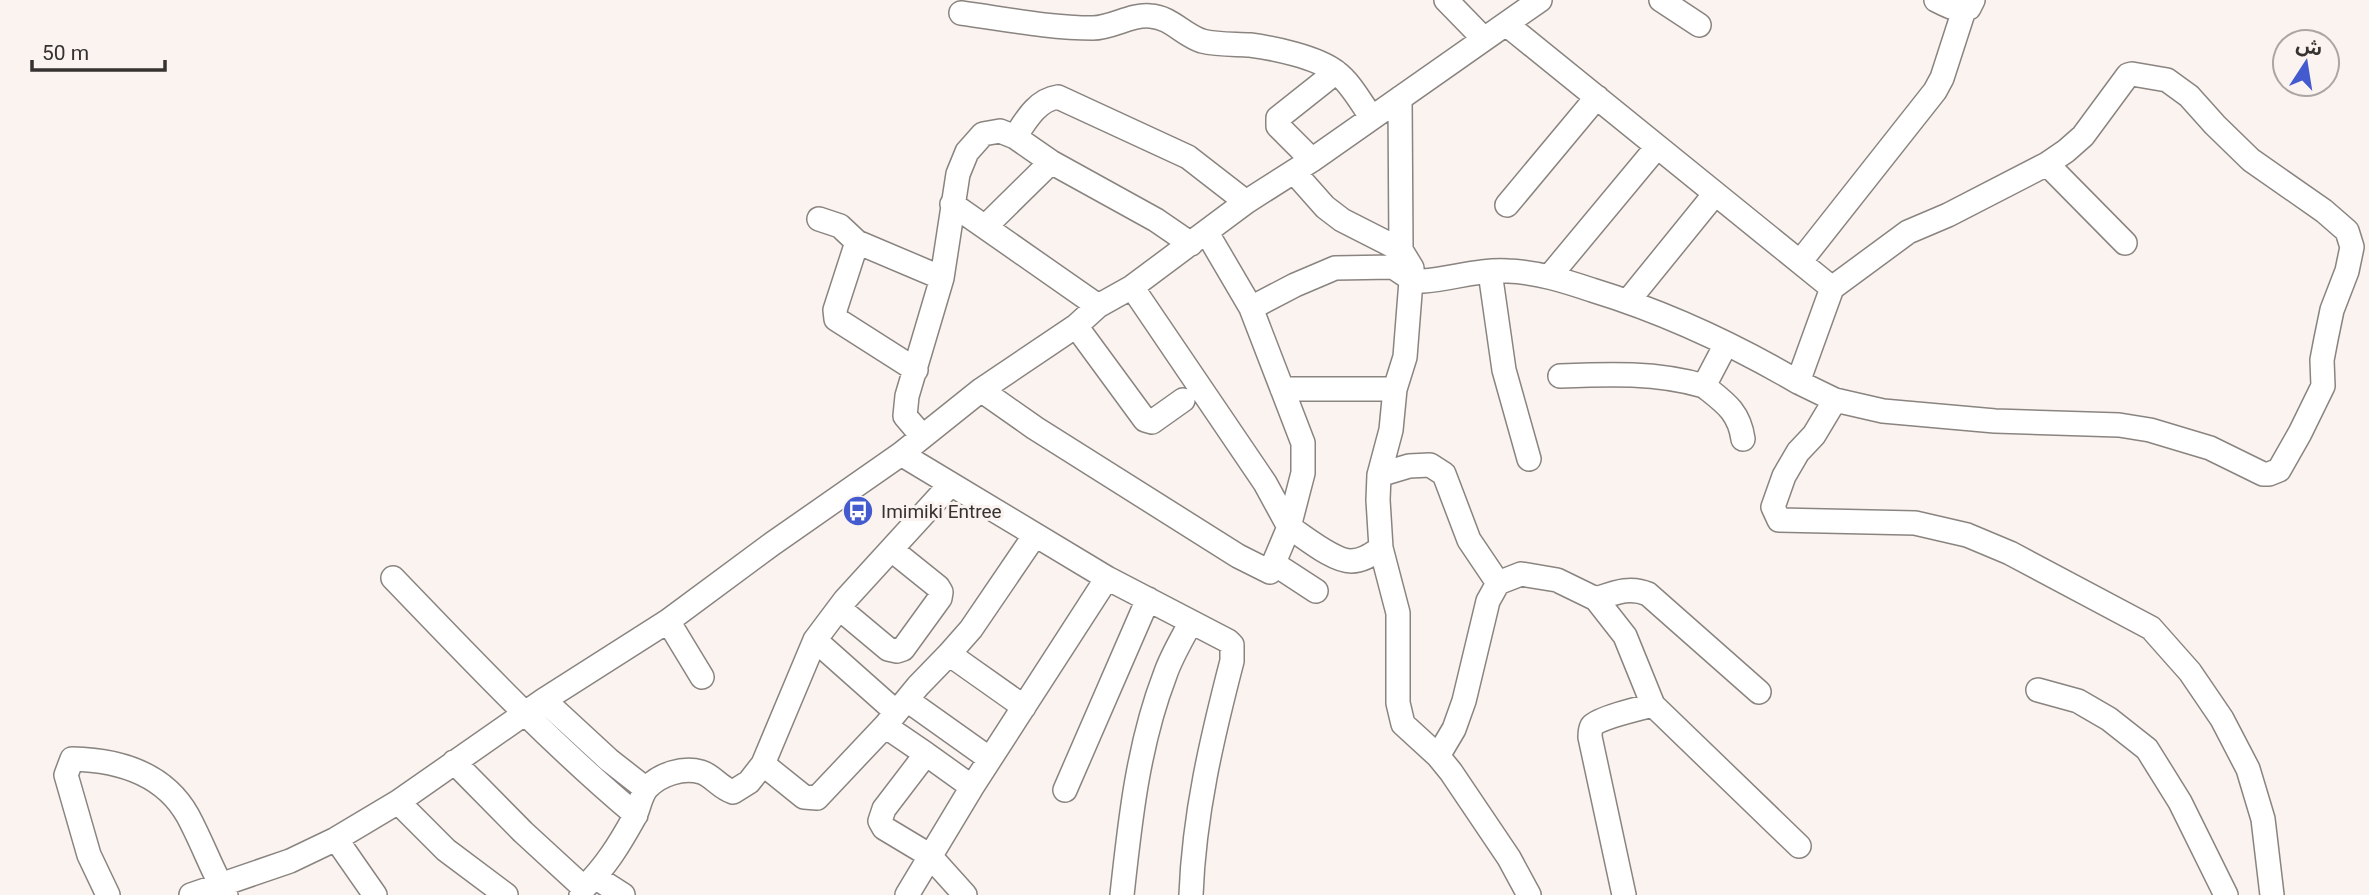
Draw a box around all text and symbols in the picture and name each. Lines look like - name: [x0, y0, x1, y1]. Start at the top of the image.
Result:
- scale bar: [32, 28, 164, 72]
- north arrow: [2271, 28, 2341, 98]
- text: ش: [2294, 33, 2325, 61]
- text: 50 m: [42, 41, 89, 65]
- bus stop icon: Imimiki Entree: [841, 494, 875, 528]
- place label: Imimiki Entree: [881, 500, 1002, 523]

